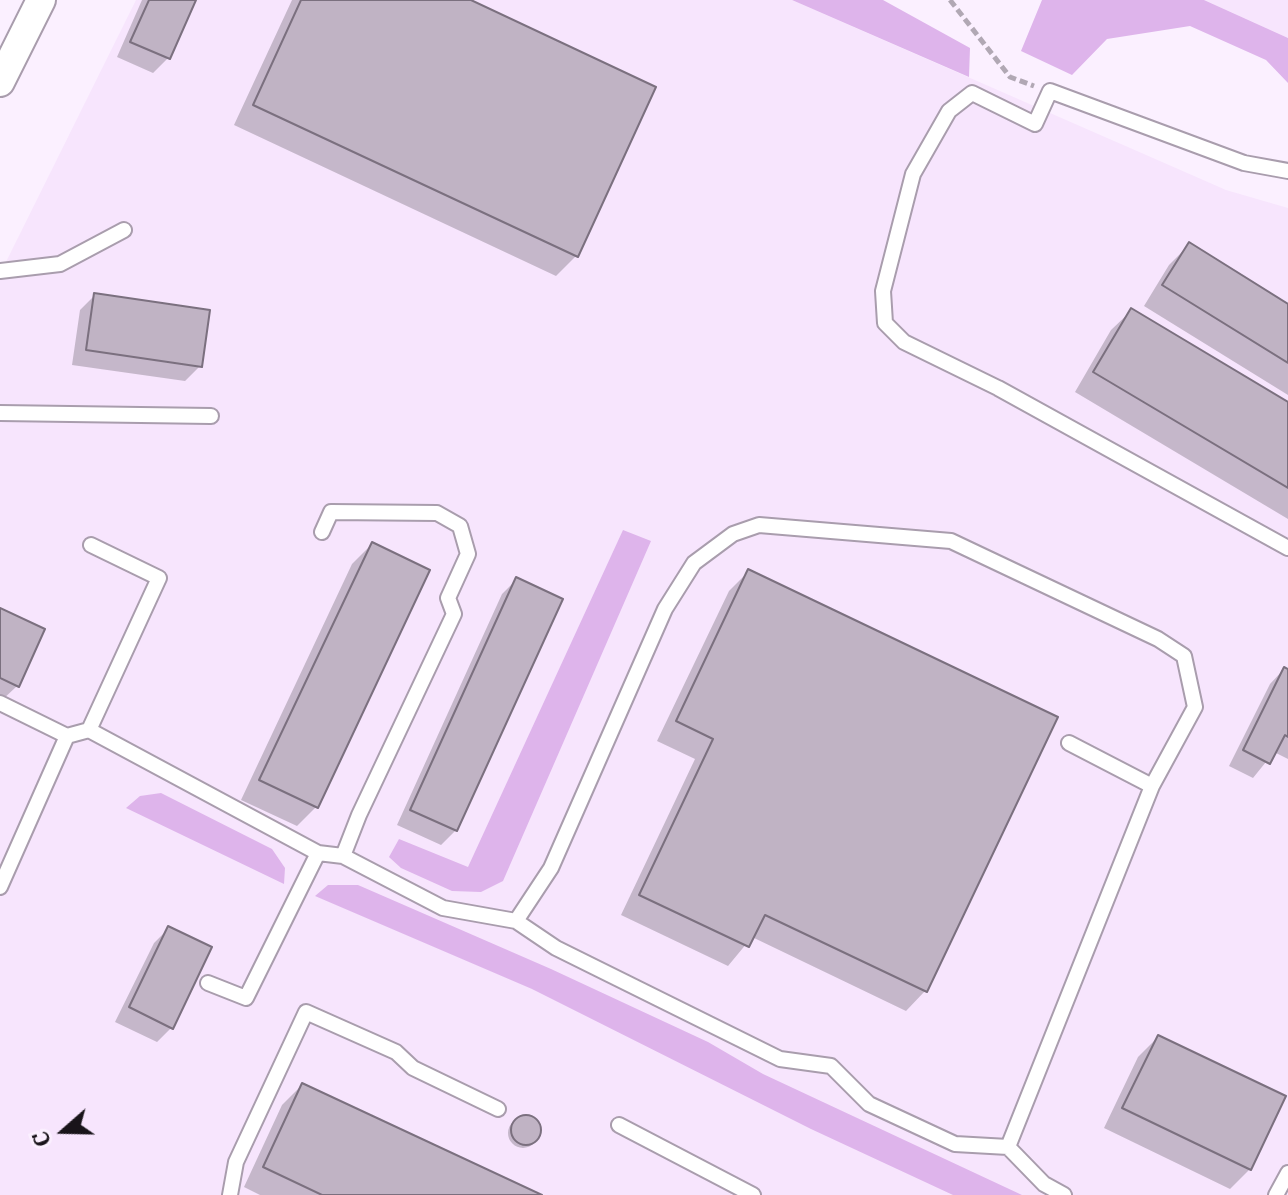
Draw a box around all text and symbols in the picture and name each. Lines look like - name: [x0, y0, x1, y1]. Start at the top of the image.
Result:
- north arrow: [24, 1091, 104, 1171]
- text: С: [25, 1128, 57, 1151]

